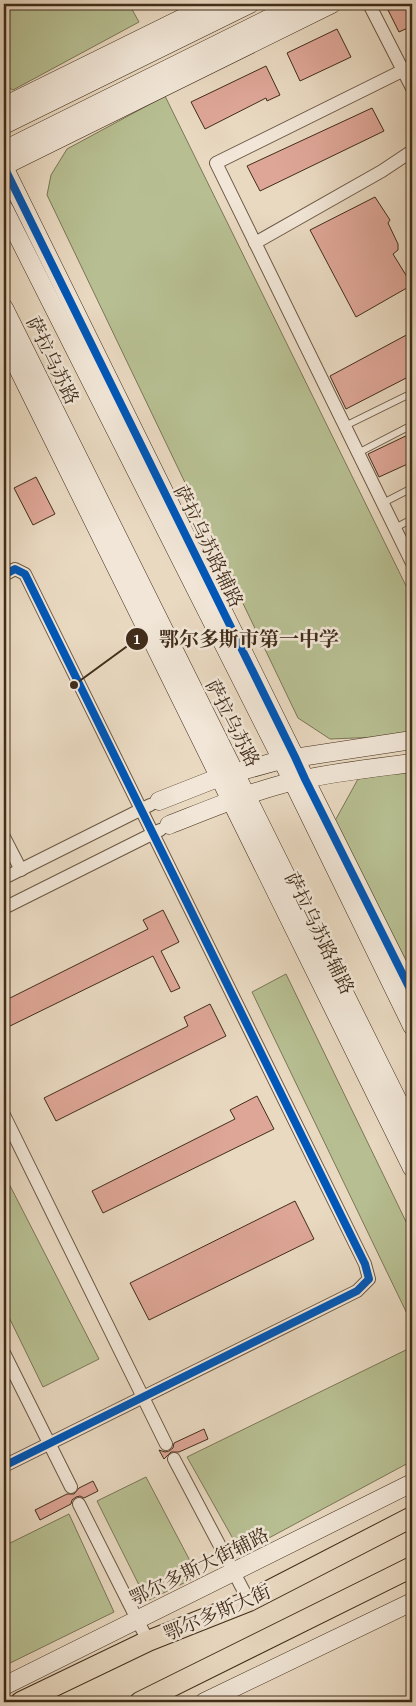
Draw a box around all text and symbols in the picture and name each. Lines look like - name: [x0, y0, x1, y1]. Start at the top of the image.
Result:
- street label: 萨拉乌苏路: [20, 311, 86, 409]
- street label: 萨拉乌苏路辅路: [167, 480, 251, 612]
- callout: 鄂尔多斯市第一中学: [124, 621, 349, 656]
- text: 鄂尔多斯市第一中学: [159, 624, 339, 653]
- text: 1: [133, 628, 141, 649]
- street label: 萨拉乌苏路: [199, 674, 267, 772]
- street label: 萨拉乌苏路辅路: [278, 867, 362, 999]
- street label: 鄂尔多斯大街辅路: [125, 1520, 273, 1612]
- street label: 鄂尔多斯大街: [159, 1577, 275, 1647]

